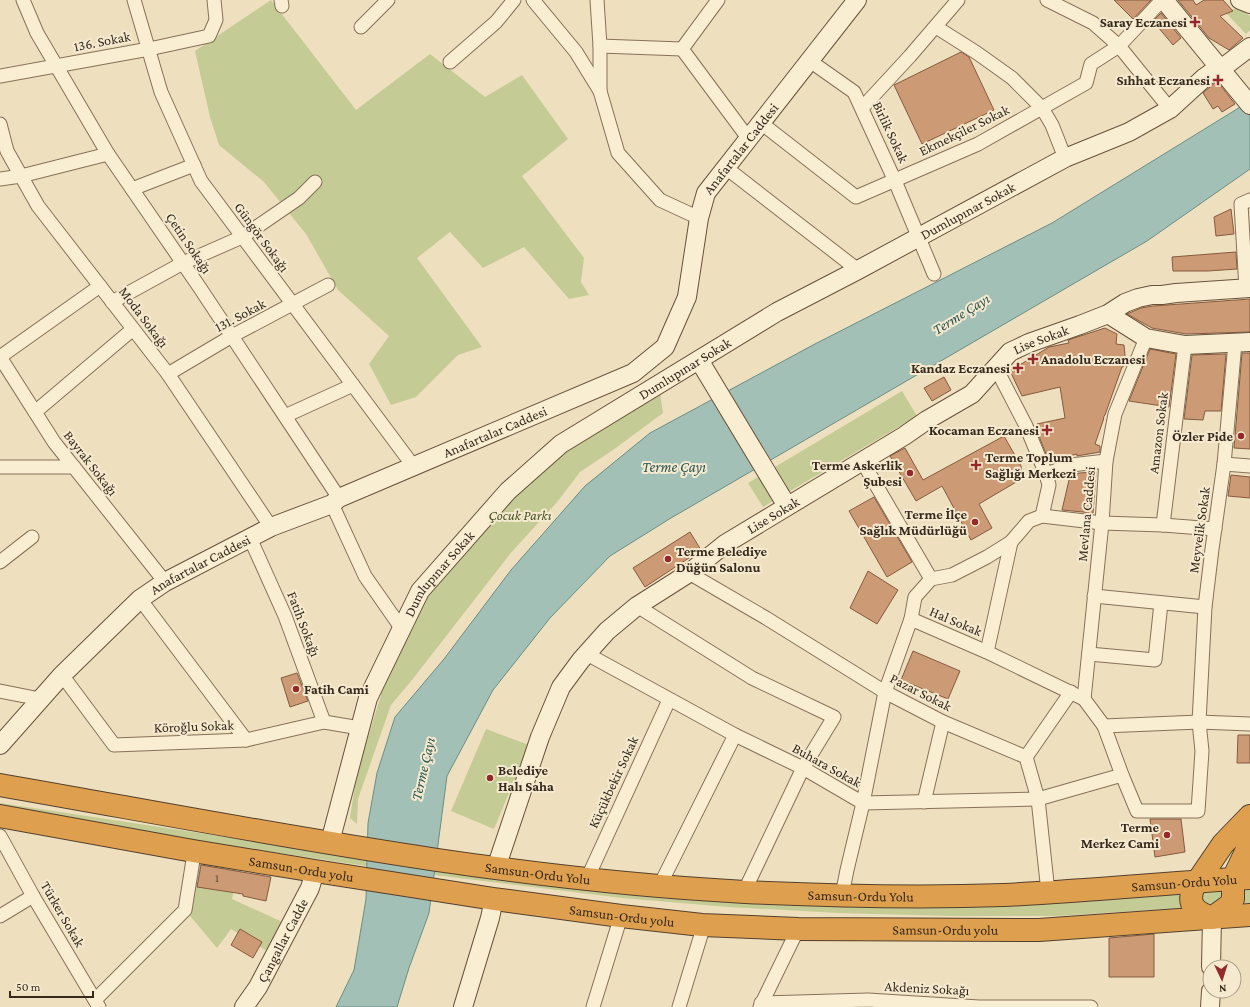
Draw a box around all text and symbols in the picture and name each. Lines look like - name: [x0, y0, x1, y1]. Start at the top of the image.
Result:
- place label: Saray Eczanesi: [1100, 14, 1187, 30]
- marker: Saray Eczanesi: [1190, 17, 1200, 27]
- street label: 136. Sokak: [72, 28, 132, 54]
- place label: Sıhhat Eczanesi: [1117, 72, 1210, 88]
- marker: Sıhhat Eczanesi: [1213, 75, 1223, 85]
- street label: Birlik Sokak: [870, 99, 912, 166]
- street label: Anafartalar Caddesi: [700, 100, 781, 197]
- street label: Ekmekçiler Sokak: [916, 101, 1012, 159]
- street label: Dumlupınar Sokak: [918, 178, 1018, 243]
- street label: Güngör Sokağı: [231, 199, 293, 275]
- street label: Çetin Sokağı: [163, 210, 215, 277]
- street label: Moda Sokağı: [116, 283, 172, 351]
- water label: Terme Çayı: [930, 290, 993, 339]
- street label: 131. Sokak: [212, 295, 268, 335]
- street label: Lise Sokak: [1011, 322, 1071, 357]
- street label: Dumlupınar Sokak: [636, 334, 734, 403]
- place label: Anadolu Eczanesi: [1040, 351, 1146, 367]
- marker: Anadolu Eczanesi: [1028, 354, 1038, 364]
- place label: Kandaz Eczanesi: [911, 360, 1010, 376]
- marker: Kandaz Eczanesi: [1013, 363, 1023, 373]
- street label: Amazon Sokak: [1145, 391, 1171, 475]
- street label: Anafartalar Caddesi: [441, 402, 550, 461]
- place label: Kocaman Eczanesi: [929, 422, 1039, 438]
- marker: Kocaman Eczanesi: [1042, 425, 1052, 435]
- street label: Bayrak Sokağı: [61, 427, 122, 499]
- place label: Özler Pide: [1172, 428, 1233, 444]
- marker: Özler Pide: [1236, 431, 1246, 441]
- place label: Terme Toplum Sağlığı Merkezi: [985, 449, 1076, 481]
- place label: Terme Askerlik Şubesi: [812, 457, 902, 489]
- water label: Terme Çayı: [642, 459, 706, 476]
- marker: Terme Toplum Sağlığı Merkezi: [970, 459, 982, 471]
- street label: Mevlana Caddesi: [1074, 465, 1098, 562]
- marker: Terme Askerlik Şubesi: [905, 468, 915, 478]
- street label: Meyvelik Sokak: [1185, 486, 1213, 574]
- street label: Lise Sokak: [744, 493, 802, 537]
- place label: Terme İlçe Sağlık Müdürlüğü: [859, 506, 967, 538]
- park label: Çocuk Parkı: [489, 507, 552, 523]
- marker: Terme İlçe Sağlık Müdürlüğü: [970, 517, 980, 527]
- street label: Dumlupınar Sokak: [401, 527, 478, 619]
- street label: Anafartalar Caddesi: [147, 531, 253, 598]
- place label: Terme Belediye Düğün Salonu: [676, 543, 768, 575]
- marker: Terme Belediye Düğün Salonu: [663, 554, 673, 564]
- street label: Fatih Sokağı: [284, 589, 324, 659]
- street label: Hal Sokak: [927, 603, 985, 639]
- street label: Pazar Sokak: [888, 670, 955, 714]
- place label: Fatih Cami: [304, 681, 369, 697]
- marker: Fatih Cami: [291, 684, 301, 694]
- street label: Köroğlu Sokak: [154, 717, 235, 735]
- street label: Küçükbekir Sokak: [585, 733, 641, 831]
- water label: Terme Çayı: [408, 736, 439, 802]
- street label: Buhara Sokak: [790, 740, 864, 791]
- place label: Belediye Halı Saha: [498, 762, 554, 794]
- marker: Belediye Halı Saha: [485, 773, 495, 783]
- place label: Terme Merkez Cami: [1081, 819, 1159, 851]
- marker: Terme Merkez Cami: [1162, 830, 1172, 840]
- street label: Samsun-Ordu yolu: [248, 852, 355, 885]
- street label: Samsun-Ordu Yolu: [484, 859, 592, 888]
- house number: 1: [215, 871, 219, 885]
- street label: Samsun-Ordu Yolu: [1131, 871, 1238, 895]
- street label: Türker Sokak: [38, 878, 88, 950]
- street label: Samsun-Ordu Yolu: [808, 887, 914, 904]
- street label: Çangallar Cadde: [254, 896, 311, 985]
- street label: Samsun-Ordu yolu: [568, 901, 676, 930]
- street label: Samsun-Ordu yolu: [892, 921, 999, 938]
- north arrow: [1202, 959, 1242, 999]
- scale bar: [10, 973, 93, 999]
- street label: Akdeniz Sokağı: [884, 978, 970, 998]
- text: 50 m: [16, 980, 41, 994]
- text: N: [1218, 983, 1227, 995]

